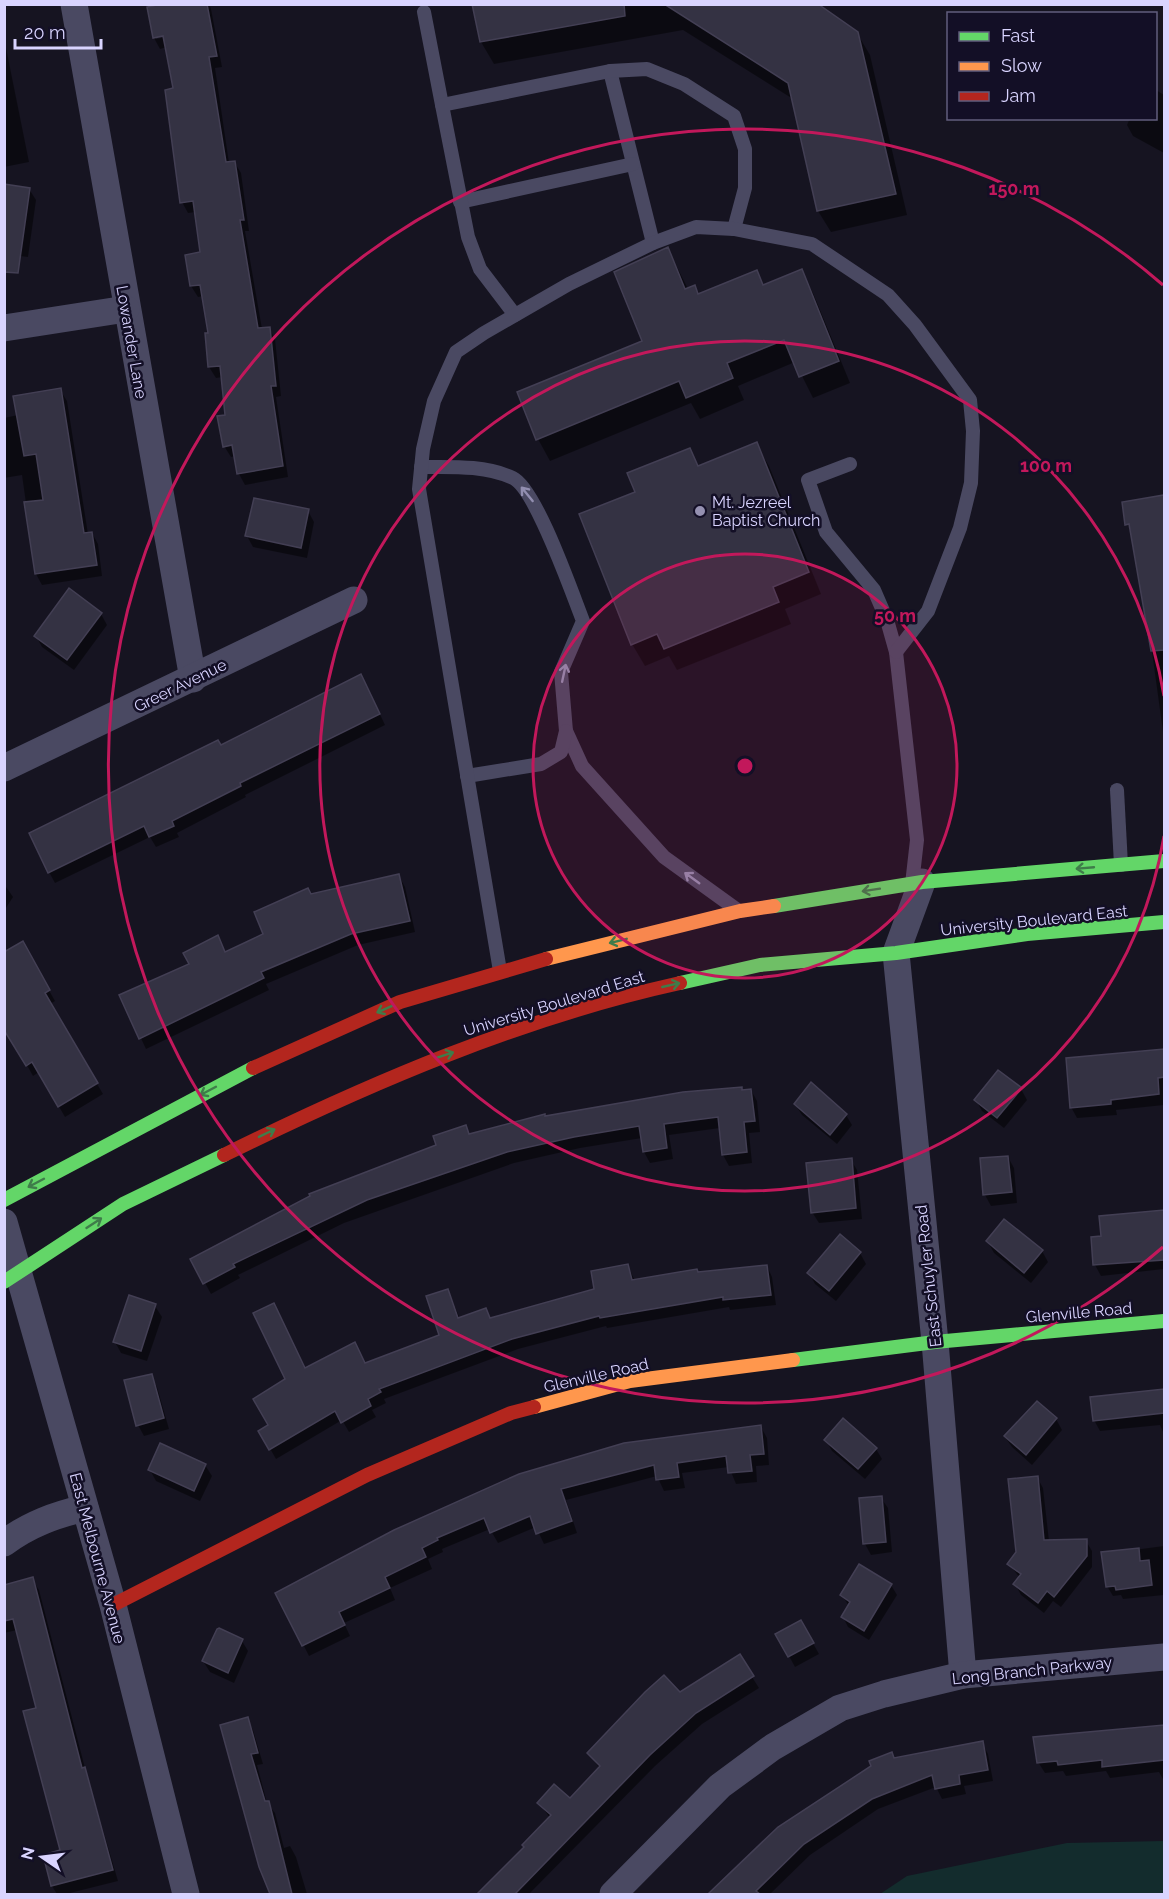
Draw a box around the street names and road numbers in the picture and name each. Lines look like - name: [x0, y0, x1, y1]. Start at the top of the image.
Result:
- street label: Lowander Lane: [112, 284, 151, 400]
- street label: Greer Avenue: [131, 655, 230, 716]
- street label: University Boulevard East: [940, 901, 1129, 940]
- street label: University Boulevard East: [461, 967, 647, 1040]
- street label: East Schuyler Road: [912, 1204, 945, 1348]
- street label: Glenville Road: [1025, 1298, 1133, 1327]
- street label: Glenville Road: [542, 1354, 650, 1397]
- street label: East Melbourne Avenue: [66, 1471, 129, 1646]
- street label: Long Branch Parkway: [951, 1653, 1113, 1688]

